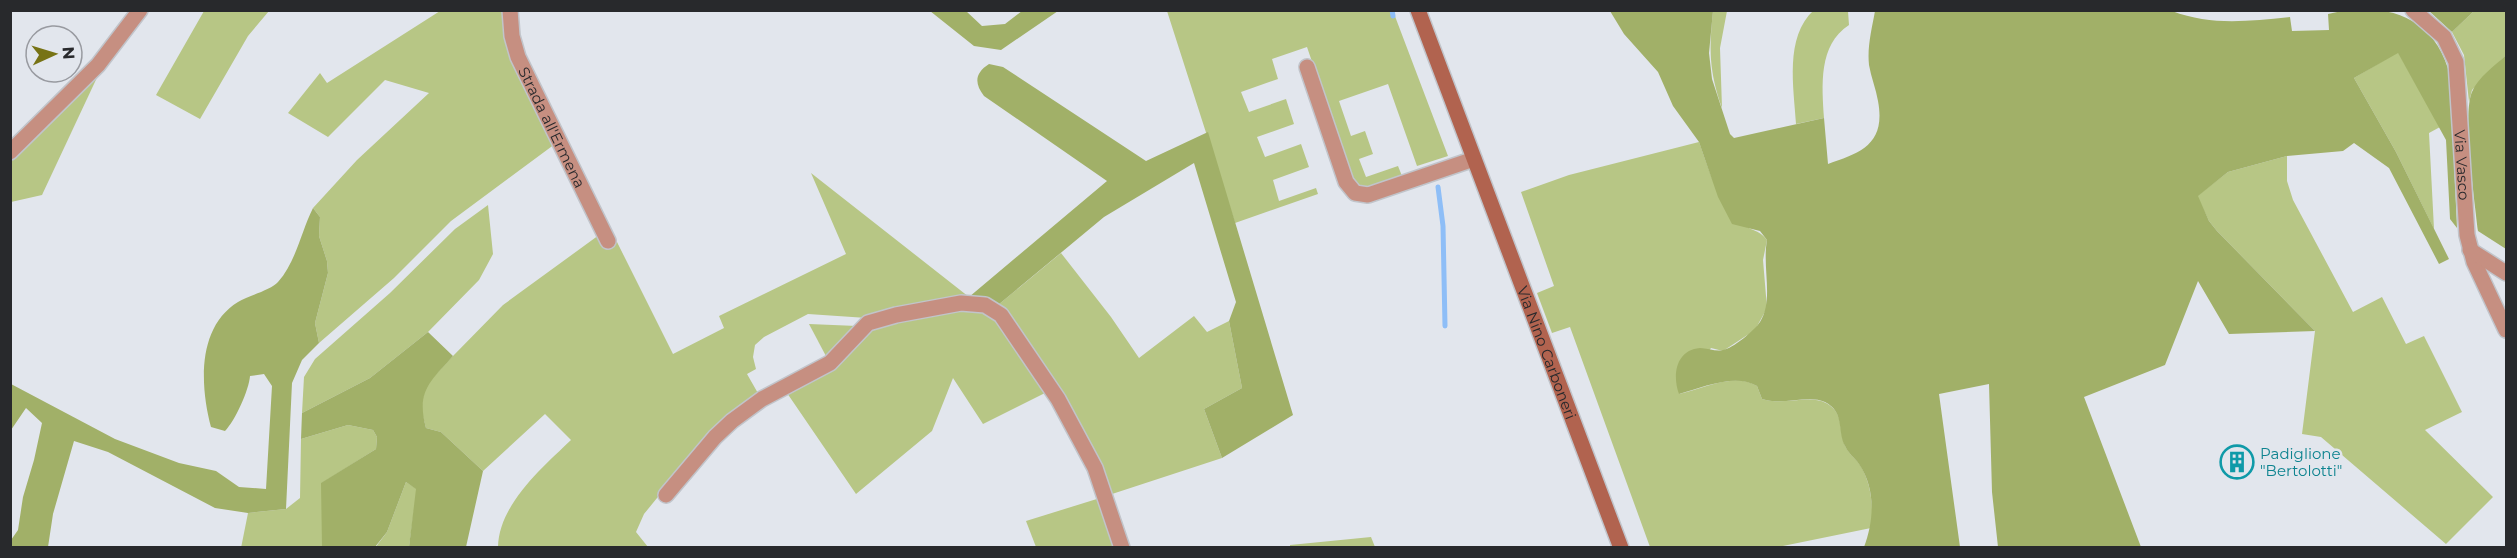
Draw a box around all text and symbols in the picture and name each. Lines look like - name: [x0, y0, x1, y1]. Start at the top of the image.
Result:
- north arrow: [24, 24, 84, 84]
- text: N: [59, 46, 78, 60]
- street label: Strada all'Ermena: [515, 63, 590, 191]
- street label: Via Vasco: [2451, 129, 2474, 201]
- street label: Via Nino Carboneri: [1513, 283, 1581, 422]
- building icon: Padiglione "Bertolotti": [2219, 444, 2255, 480]
- place label: Padiglione "Bertolotti": [2260, 444, 2342, 480]

